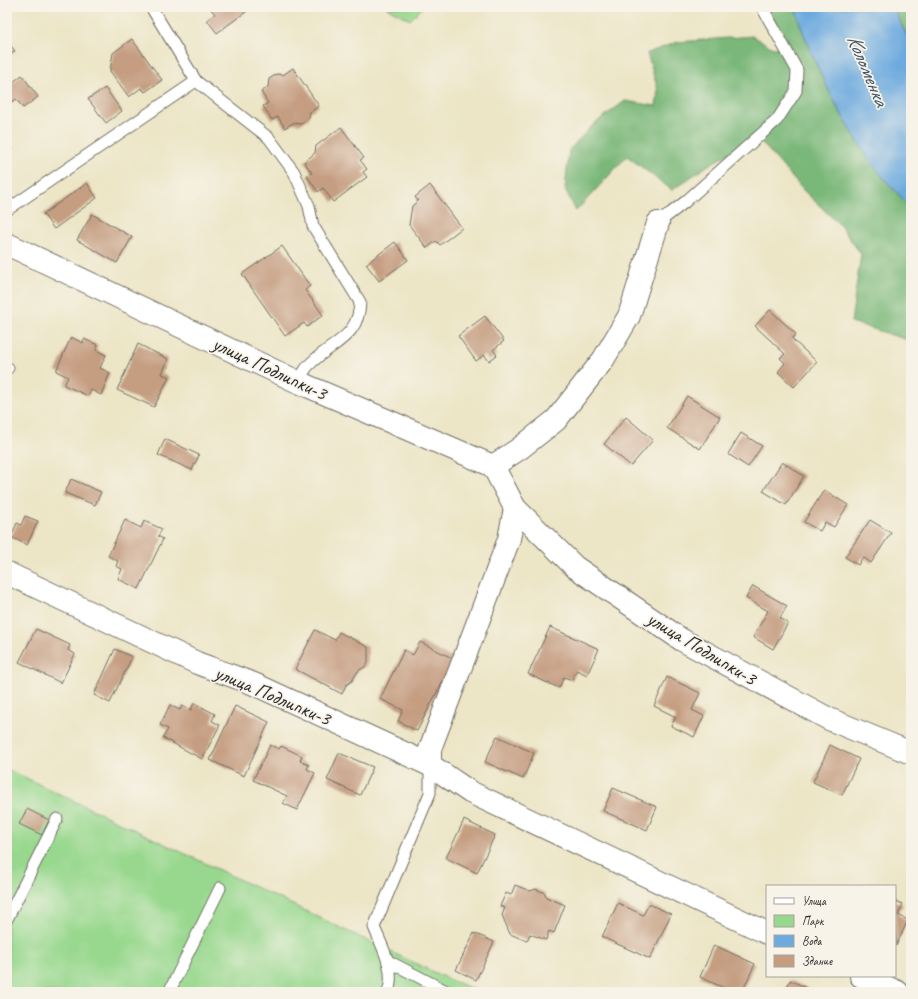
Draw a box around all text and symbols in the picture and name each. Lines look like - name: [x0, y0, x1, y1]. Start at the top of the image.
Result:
- water label: Коломенка: [841, 30, 895, 112]
- street label: улица Подлипки-3: [208, 331, 333, 407]
- street label: улица Подлипки-3: [642, 605, 763, 692]
- street label: улица Подлипки-3: [210, 660, 336, 732]
- legend: [766, 885, 896, 977]
- text: Улица: [802, 893, 827, 909]
- text: Парк: [802, 913, 825, 929]
- text: Вода: [802, 933, 823, 949]
- text: Здание: [802, 953, 833, 969]

